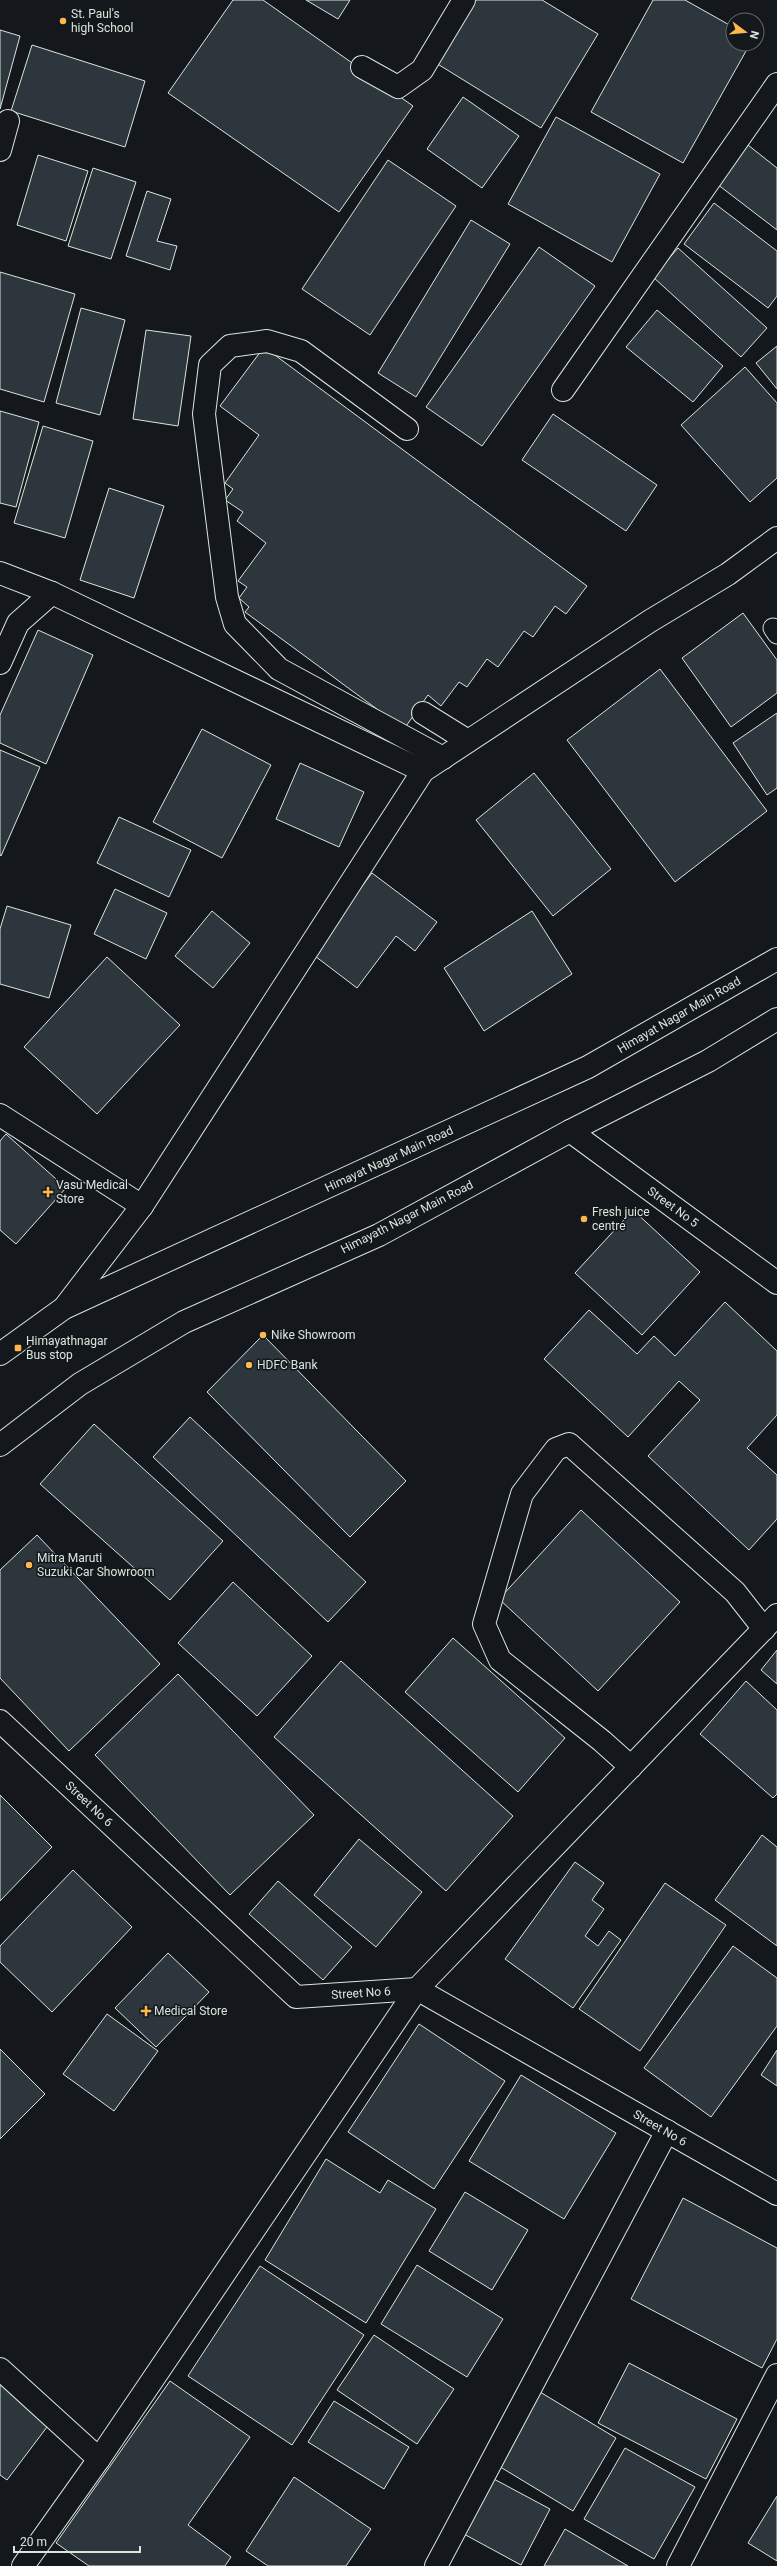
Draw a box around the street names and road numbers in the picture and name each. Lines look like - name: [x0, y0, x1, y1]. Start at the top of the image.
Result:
- street label: Himayat Nagar Main Road: [615, 974, 743, 1056]
- street label: Himayat Nagar Main Road: [323, 1123, 455, 1195]
- street label: Himayath Nagar Main Road: [339, 1178, 475, 1256]
- street label: Street No 5: [645, 1184, 701, 1230]
- street label: Street No 6: [62, 1779, 116, 1830]
- street label: Street No 6: [331, 1984, 392, 2002]
- street label: Street No 6: [631, 2107, 690, 2149]

